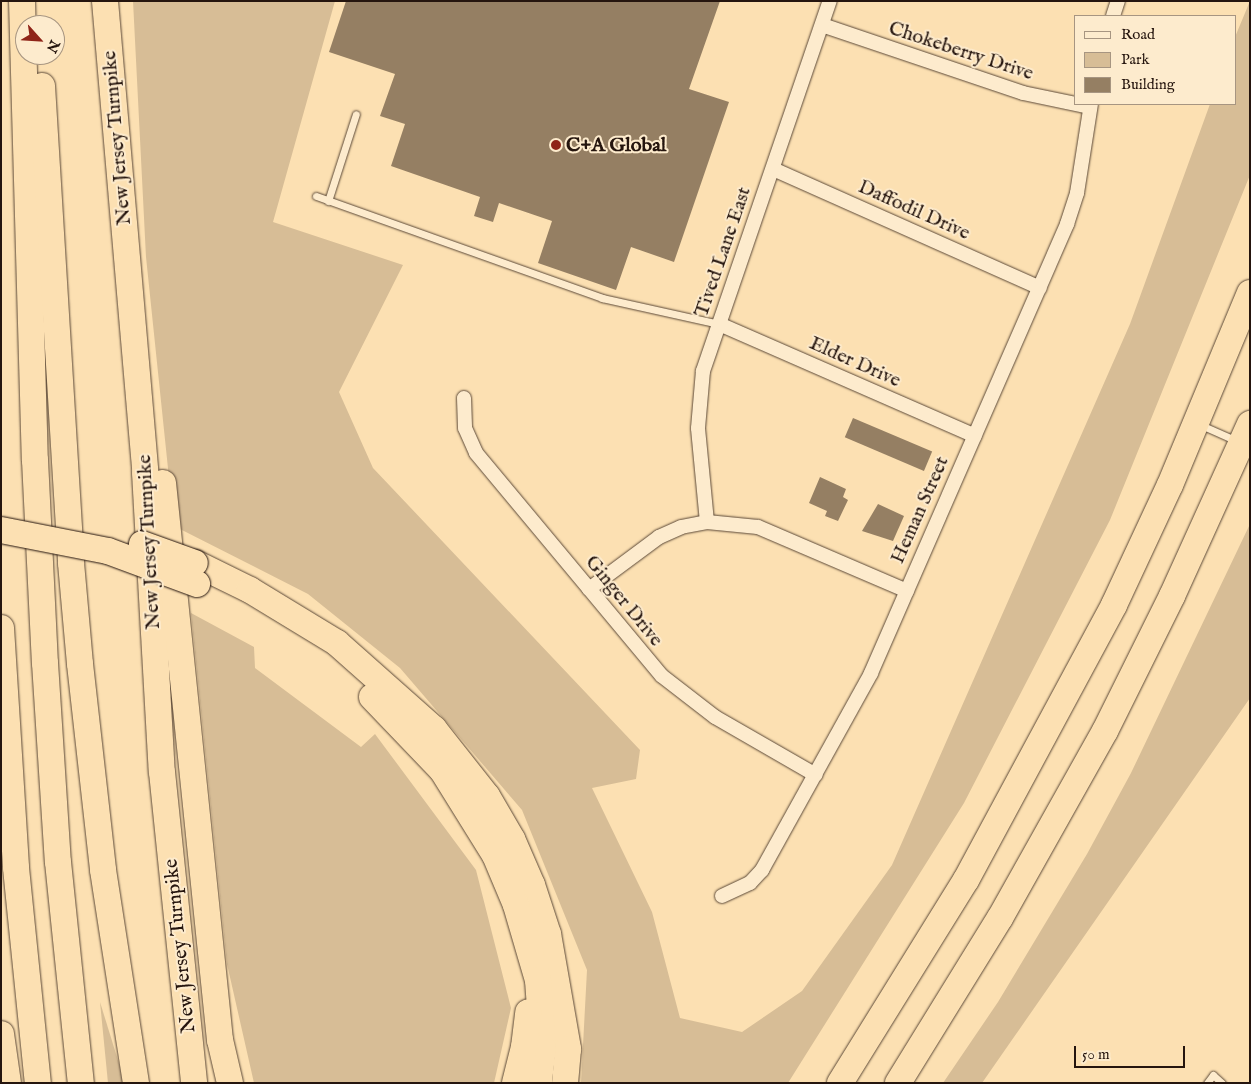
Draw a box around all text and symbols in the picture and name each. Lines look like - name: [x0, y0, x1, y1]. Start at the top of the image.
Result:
- north arrow: [15, 15, 65, 65]
- legend: [1074, 15, 1236, 105]
- street label: Chokeberry Drive: [886, 16, 1036, 86]
- text: Road: [1121, 25, 1155, 44]
- text: N: [42, 37, 63, 56]
- street label: New Jersey Turnpike: [97, 50, 137, 226]
- text: Park: [1121, 50, 1150, 69]
- text: Building: [1121, 75, 1175, 94]
- place label: C+A Global: [566, 133, 666, 157]
- marker: C+A Global: [550, 139, 562, 151]
- street label: Daffodil Drive: [854, 175, 974, 245]
- street label: Tived Lane East: [689, 184, 757, 320]
- street label: Elder Drive: [806, 331, 904, 393]
- street label: Heman Street: [886, 453, 954, 567]
- street label: New Jersey Turnpike: [132, 454, 166, 630]
- street label: Ginger Drive: [580, 551, 668, 651]
- street label: New Jersey Turnpike: [159, 858, 201, 1034]
- scale bar: [1076, 1036, 1187, 1068]
- text: 50 m: [1082, 1045, 1110, 1064]

